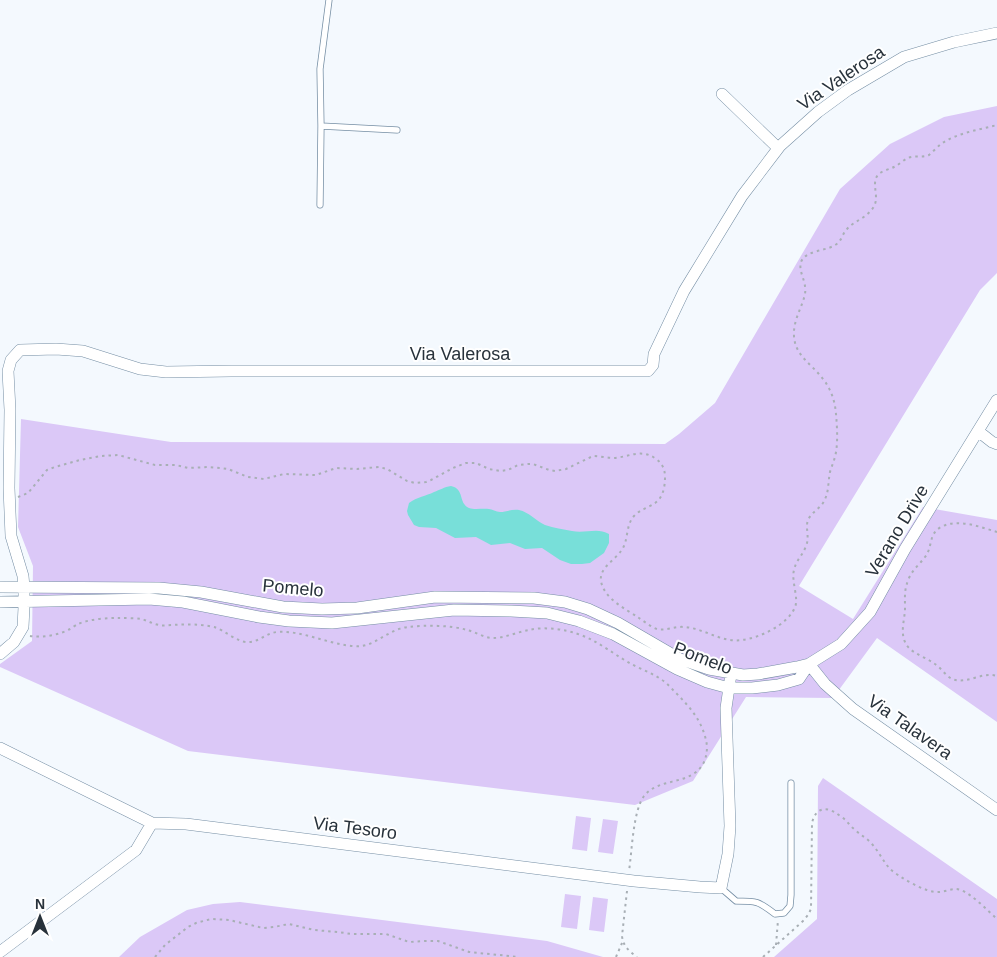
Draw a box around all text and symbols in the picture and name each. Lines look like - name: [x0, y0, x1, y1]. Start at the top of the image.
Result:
- street label: Via Valerosa: [794, 41, 889, 114]
- street label: Via Valerosa: [410, 344, 511, 364]
- street label: Verano Drive: [862, 481, 932, 581]
- street label: Pomelo: [262, 575, 324, 601]
- street label: Pomelo: [671, 638, 735, 678]
- street label: Via Talavera: [864, 691, 957, 764]
- street label: Via Tesoro: [312, 813, 398, 843]
- north arrow: [15, 892, 65, 942]
- text: N: [35, 896, 45, 912]

